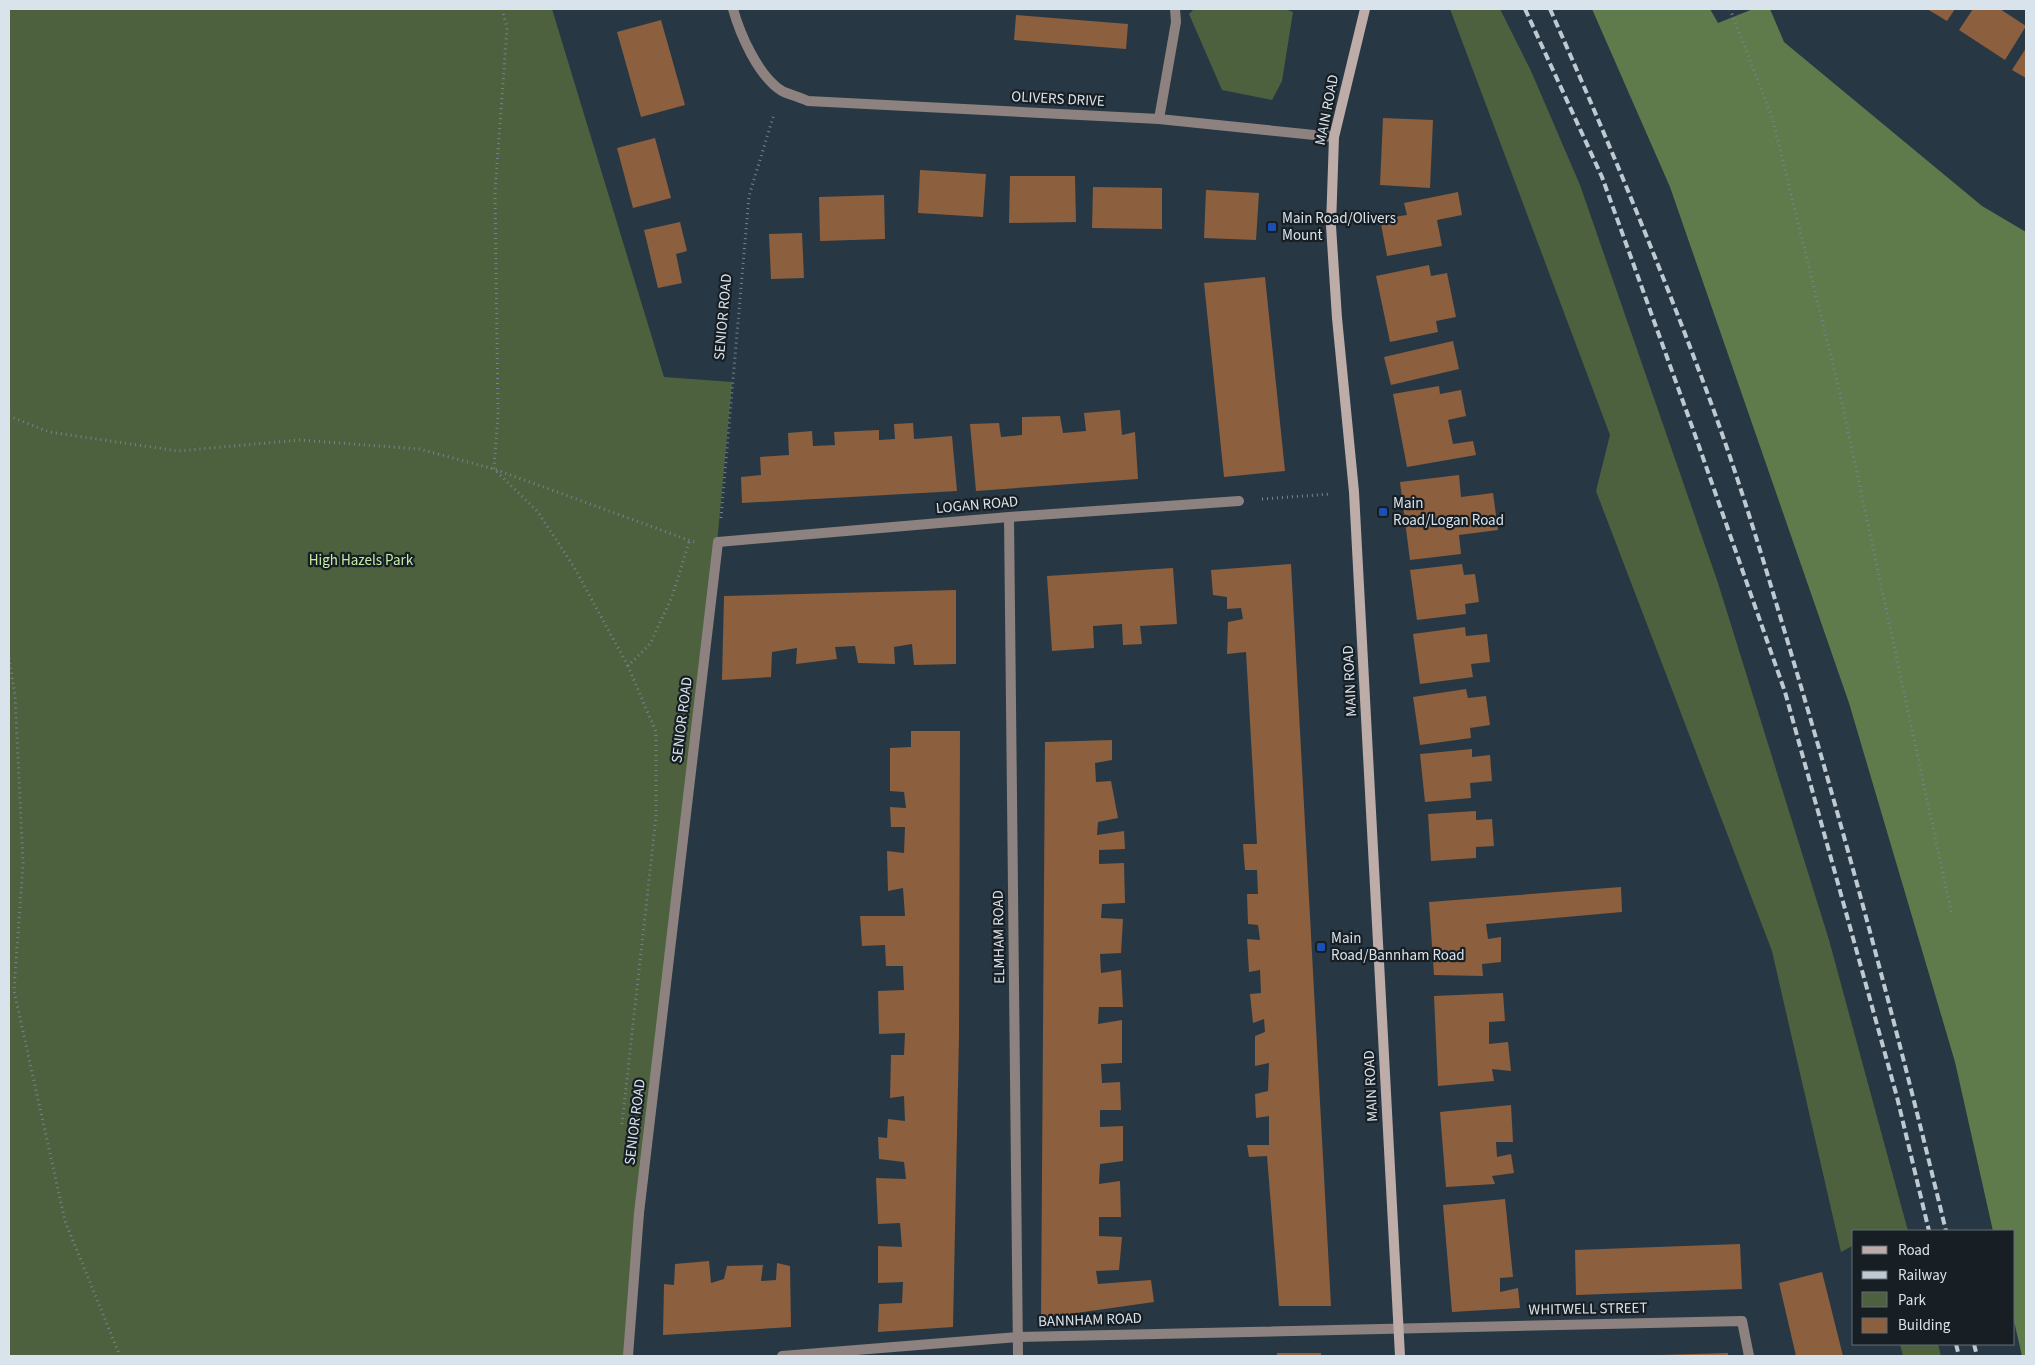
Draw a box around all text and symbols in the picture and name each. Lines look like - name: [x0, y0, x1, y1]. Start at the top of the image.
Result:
- street label: MAIN ROAD: [1310, 73, 1344, 147]
- street label: OLIVERS DRIVE: [1011, 86, 1105, 112]
- place label: Main Road/Olivers Mount: [1282, 208, 1396, 246]
- marker: Main Road/Olivers Mount: [1266, 221, 1278, 233]
- street label: SENIOR ROAD: [709, 273, 737, 361]
- street label: LOGAN ROAD: [935, 491, 1019, 519]
- place label: Main Road/Logan Road: [1393, 493, 1504, 531]
- marker: Main Road/Logan Road: [1377, 506, 1389, 518]
- park label: High Hazels Park: [309, 550, 414, 571]
- street label: MAIN ROAD: [1338, 645, 1362, 717]
- street label: SENIOR ROAD: [666, 676, 698, 764]
- street label: ELMHAM ROAD: [988, 890, 1010, 984]
- place label: Main Road/Bannham Road: [1331, 928, 1465, 966]
- marker: Main Road/Bannham Road: [1315, 941, 1327, 953]
- street label: MAIN ROAD: [1359, 1050, 1383, 1122]
- street label: SENIOR ROAD: [619, 1078, 651, 1166]
- legend: [1852, 1230, 2015, 1345]
- text: Road: [1898, 1240, 1930, 1261]
- text: Railway: [1898, 1265, 1947, 1286]
- text: Park: [1898, 1290, 1927, 1311]
- street label: WHITWELL STREET: [1528, 1297, 1648, 1321]
- street label: BANNHAM ROAD: [1038, 1308, 1142, 1332]
- text: Building: [1898, 1315, 1951, 1336]

